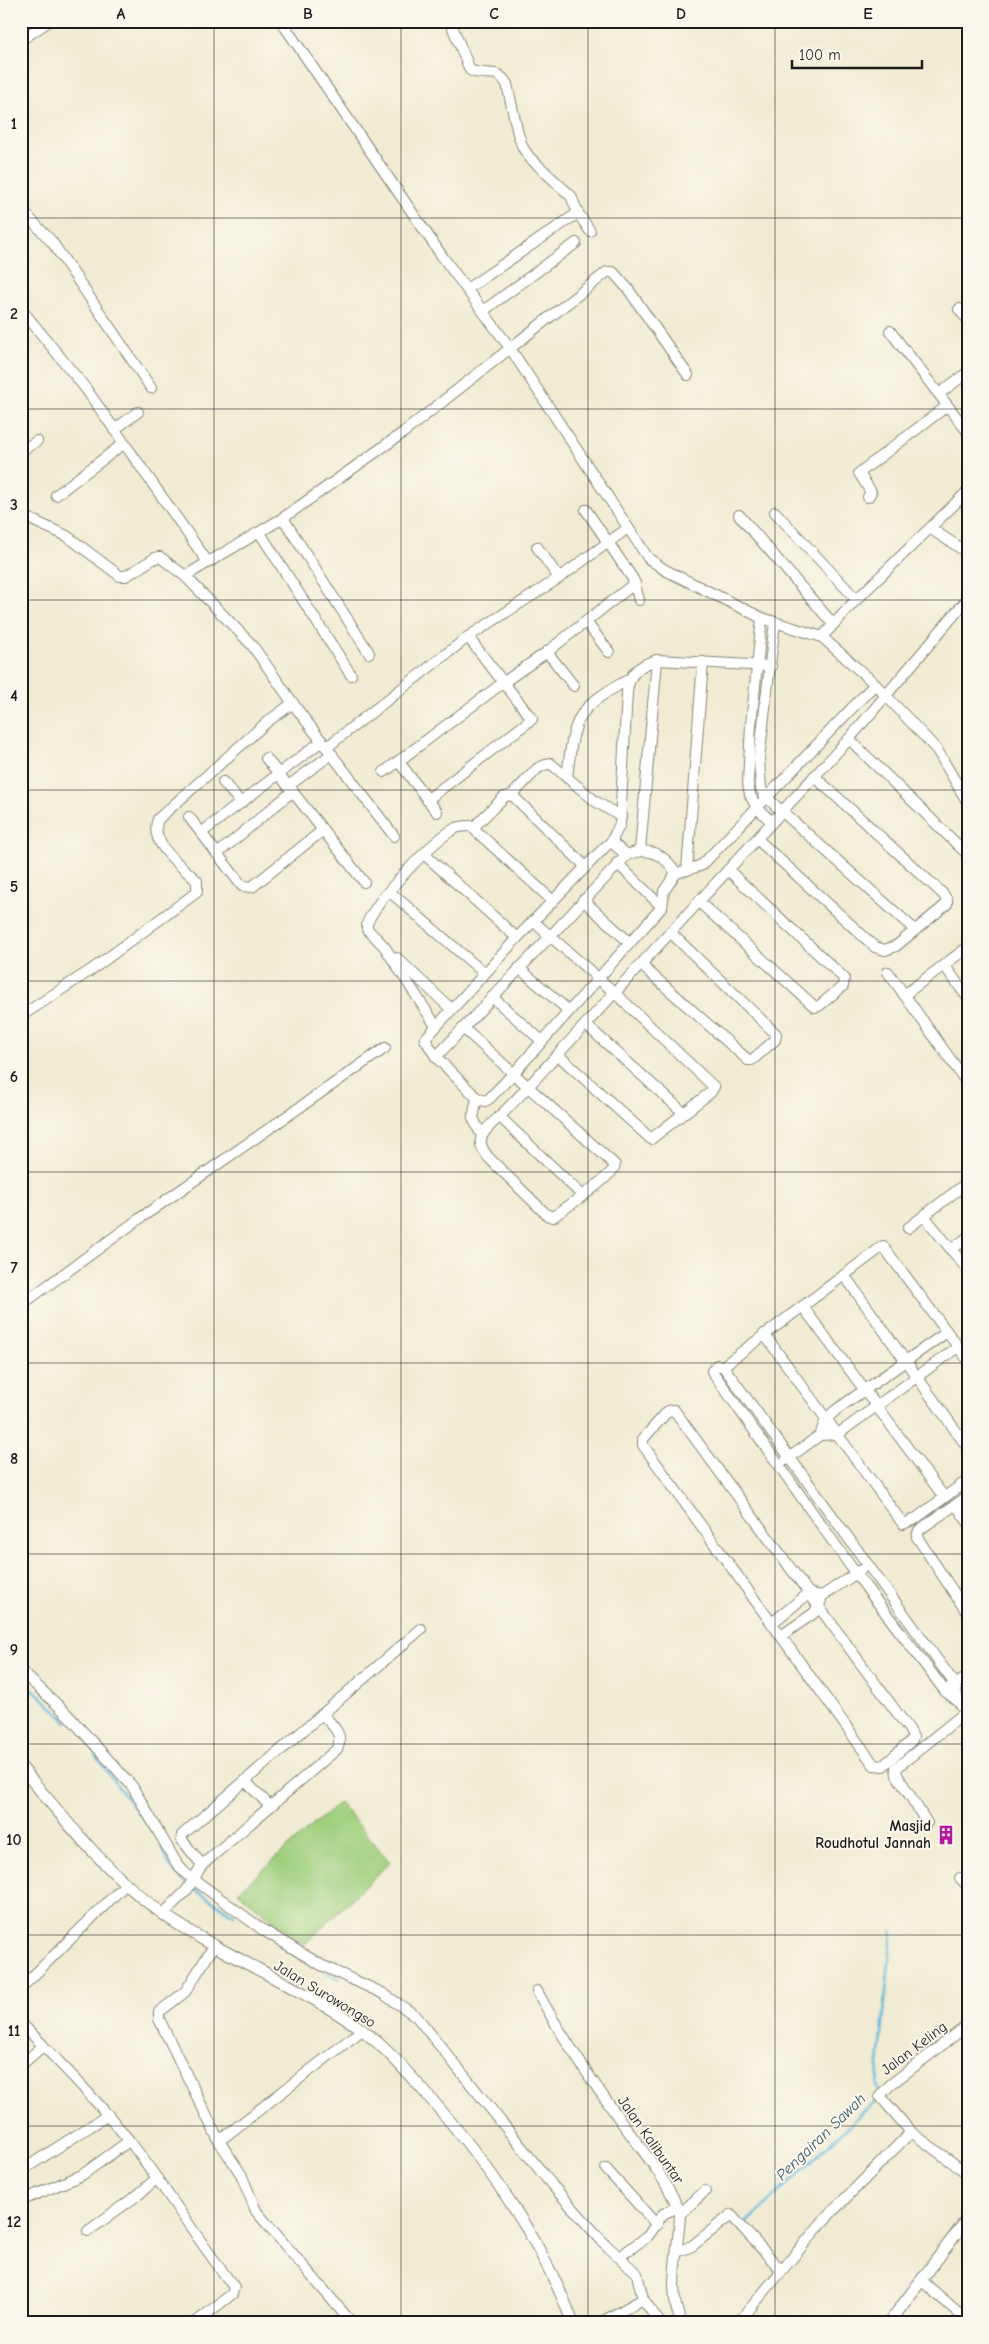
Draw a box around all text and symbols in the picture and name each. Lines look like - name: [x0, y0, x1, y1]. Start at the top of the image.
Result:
- text: A: [117, 5, 126, 23]
- text: B: [303, 5, 313, 23]
- text: C: [489, 5, 499, 23]
- text: D: [676, 5, 686, 23]
- text: E: [863, 5, 873, 23]
- scale bar: [792, 38, 922, 70]
- text: 100 m: [799, 46, 841, 64]
- text: 1: [11, 115, 17, 133]
- text: 2: [10, 305, 18, 323]
- text: 3: [10, 496, 18, 514]
- text: 4: [10, 687, 18, 705]
- text: 5: [10, 878, 18, 896]
- text: 6: [10, 1068, 18, 1086]
- text: 7: [10, 1259, 18, 1277]
- text: 8: [10, 1450, 18, 1468]
- text: 9: [10, 1641, 18, 1659]
- place label: Masjid Roudhotul Jannah: [815, 1817, 931, 1852]
- building icon: Masjid Roudhotul Jannah: [935, 1824, 957, 1846]
- text: 10: [6, 1831, 22, 1849]
- street label: Jalan Surowongso: [271, 1957, 379, 2031]
- street label: Jalan Keling: [878, 2017, 950, 2079]
- text: 11: [8, 2022, 20, 2040]
- water label: Pengairan Sawah: [772, 2090, 870, 2184]
- street label: Jalan Kalibuntar: [614, 2093, 688, 2188]
- text: 12: [7, 2213, 21, 2231]

